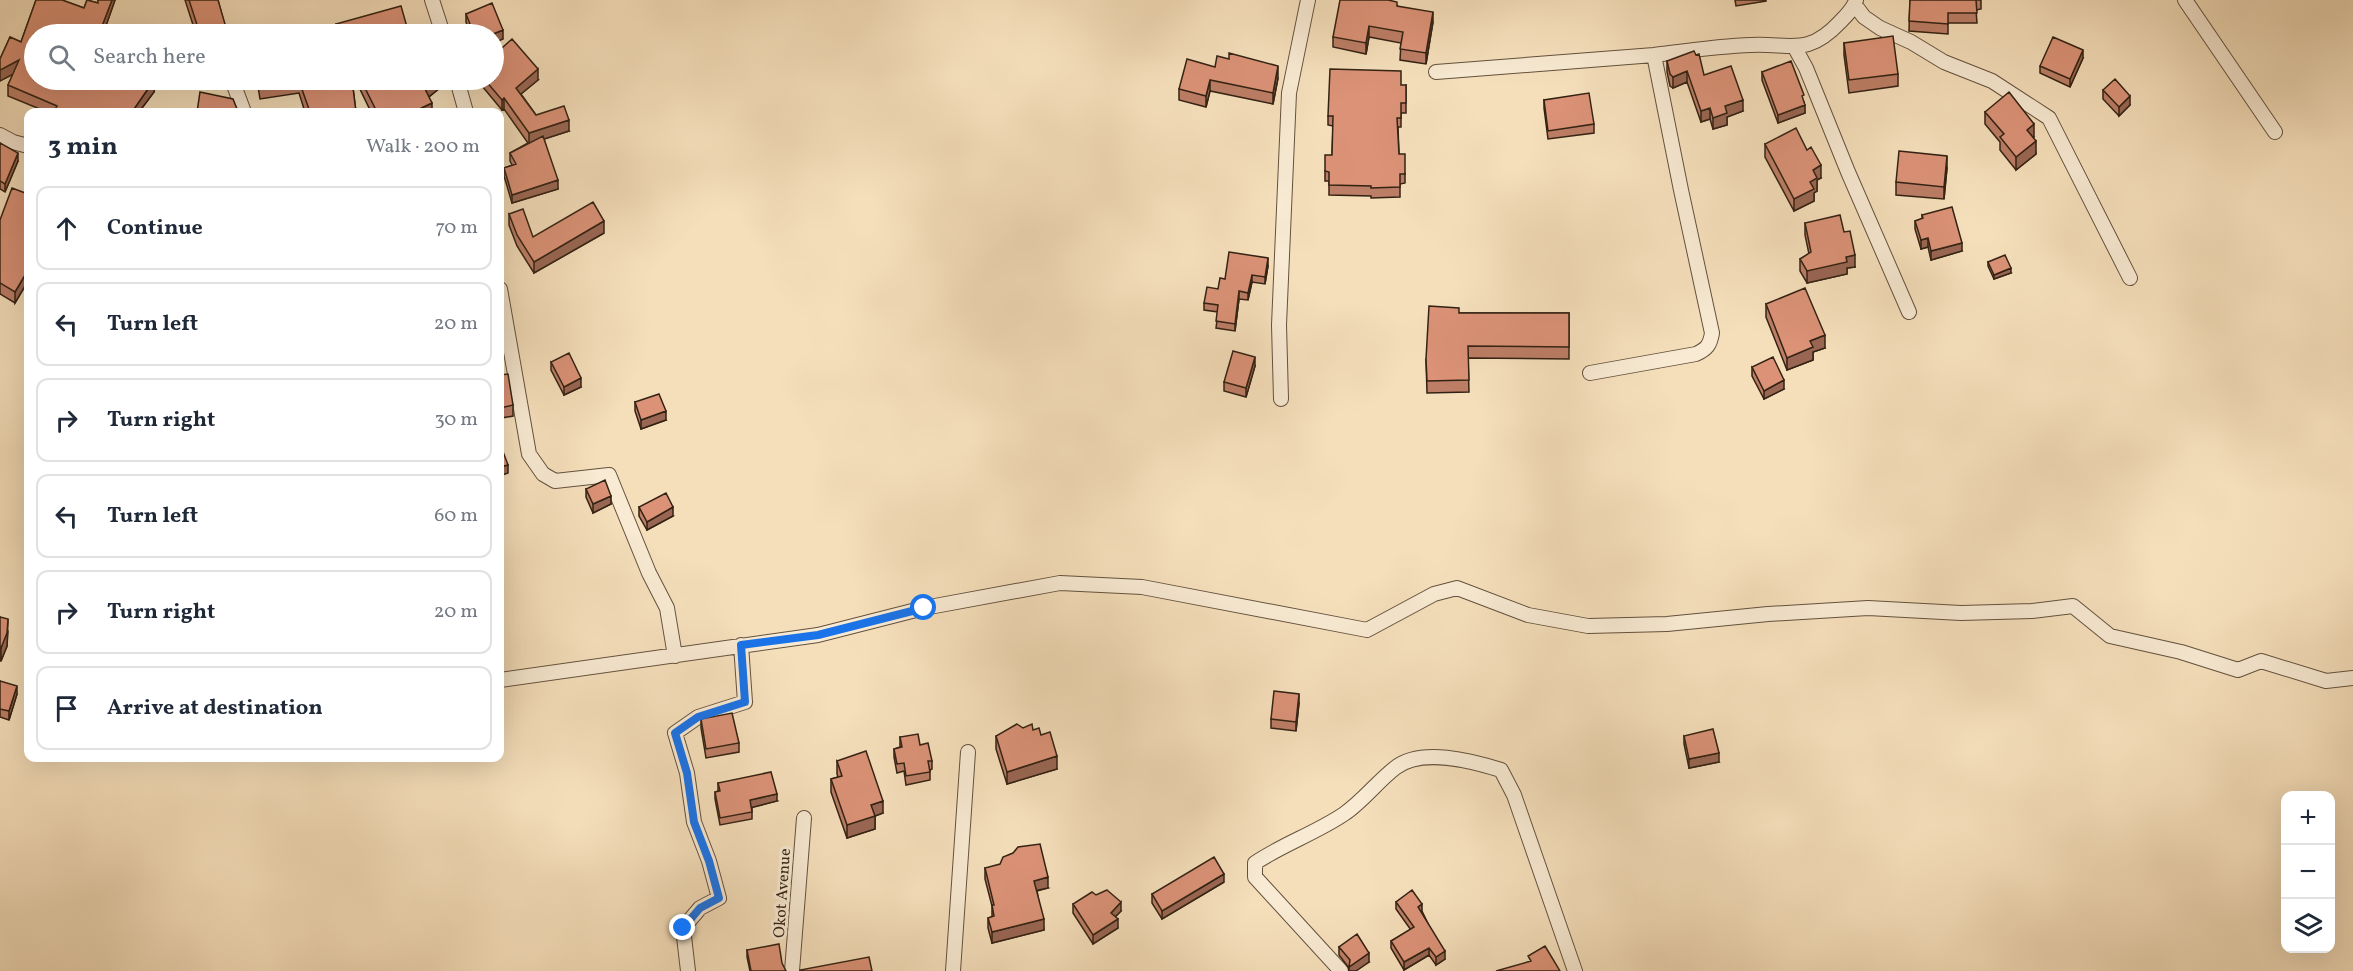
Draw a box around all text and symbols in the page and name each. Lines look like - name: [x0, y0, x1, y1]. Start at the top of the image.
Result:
- search box: [24, 24, 504, 90]
- icon: search: [45, 41, 78, 74]
- text: Search here: [93, 42, 206, 73]
- text: 3 min: [48, 129, 118, 165]
- text: Walk · 200 m: [366, 133, 480, 161]
- icon: ahead: [50, 212, 83, 245]
- text: Continue: [107, 213, 203, 244]
- text: 70 m: [435, 214, 478, 242]
- icon: left: [50, 308, 83, 341]
- text: Turn left: [107, 309, 198, 340]
- text: 20 m: [434, 310, 478, 338]
- icon: right: [50, 404, 83, 437]
- text: Turn right: [107, 405, 215, 436]
- text: 30 m: [434, 406, 478, 434]
- icon: left: [50, 500, 83, 533]
- text: Turn left: [107, 501, 198, 532]
- text: 60 m: [434, 502, 478, 530]
- route start: [910, 594, 936, 620]
- icon: right: [50, 596, 83, 629]
- text: Turn right: [107, 597, 215, 628]
- text: 20 m: [434, 598, 478, 626]
- icon: arrive: [50, 692, 83, 725]
- text: Arrive at destination: [107, 693, 323, 724]
- map controls: [2281, 791, 2335, 953]
- button: +: [2281, 791, 2335, 845]
- button: −: [2281, 845, 2335, 899]
- street label: Okot Avenue: [769, 848, 797, 939]
- button: layers: [2281, 899, 2335, 953]
- route end: [669, 914, 695, 940]

